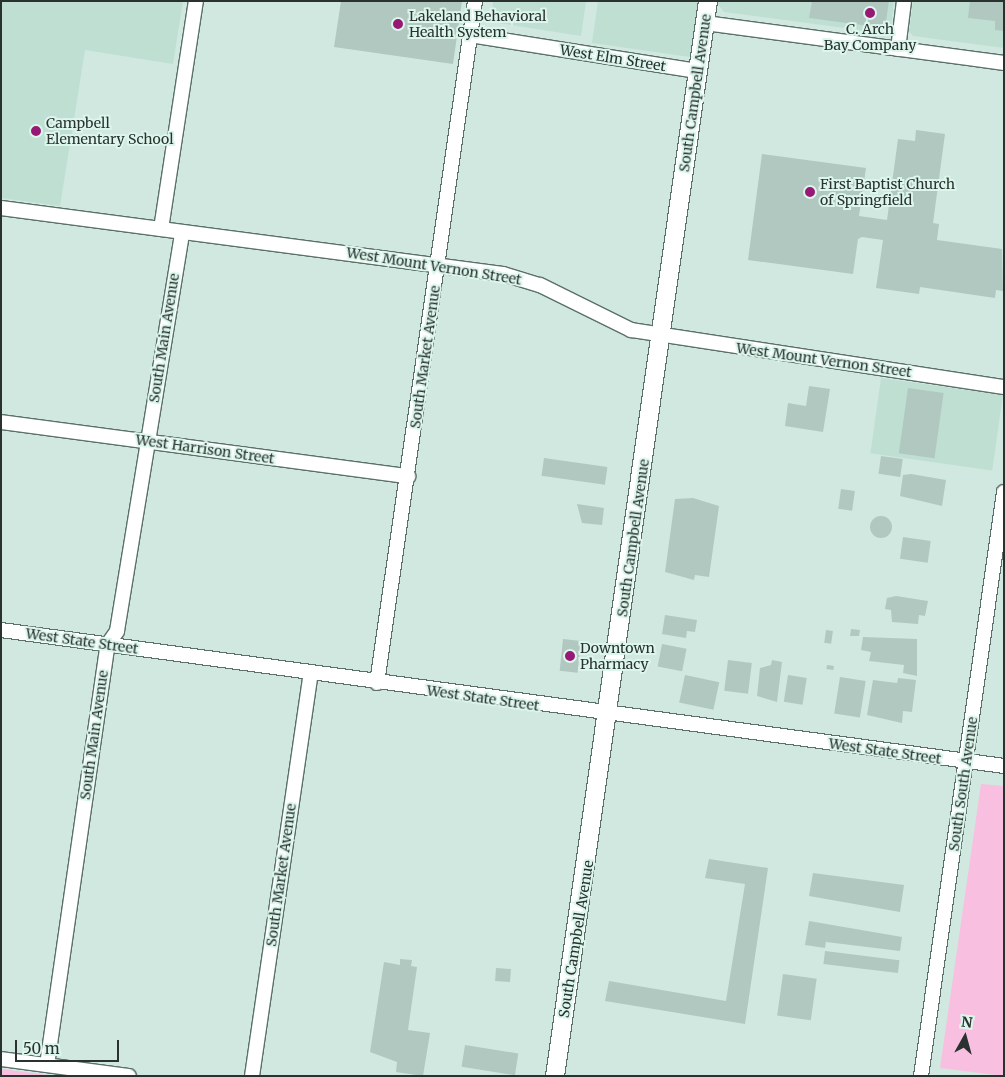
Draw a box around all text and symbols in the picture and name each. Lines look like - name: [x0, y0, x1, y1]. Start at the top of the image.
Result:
- marker: C. Arch Bay Company: [864, 7, 876, 19]
- place label: Lakeland Behavioral Health System: [409, 8, 546, 40]
- street label: South Campbell Avenue: [676, 13, 714, 173]
- marker: Lakeland Behavioral Health System: [391, 17, 405, 31]
- place label: C. Arch Bay Company: [824, 21, 916, 54]
- street label: West Elm Street: [559, 41, 667, 75]
- place label: Campbell Elementary School: [46, 115, 174, 148]
- marker: Campbell Elementary School: [30, 125, 42, 137]
- place label: First Baptist Church of Springfield: [820, 176, 955, 208]
- marker: First Baptist Church of Springfield: [804, 186, 816, 198]
- street label: West Mount Vernon Street: [345, 244, 523, 288]
- street label: South Main Avenue: [145, 272, 183, 404]
- street label: South Market Avenue: [407, 284, 443, 430]
- street label: West Mount Vernon Street: [735, 339, 913, 381]
- street label: West Harrison Street: [135, 431, 275, 467]
- street label: South Campbell Avenue: [614, 458, 652, 618]
- street label: West State Street: [25, 625, 139, 657]
- place label: Downtown Pharmacy: [580, 640, 655, 672]
- marker: Downtown Pharmacy: [564, 650, 576, 662]
- street label: South Main Avenue: [77, 669, 111, 801]
- street label: West State Street: [426, 682, 540, 714]
- street label: South South Avenue: [945, 716, 981, 852]
- street label: West State Street: [828, 735, 942, 767]
- street label: South Market Avenue: [263, 802, 299, 948]
- street label: South Campbell Avenue: [555, 859, 597, 1019]
- north arrow: [940, 1012, 990, 1062]
- text: N: [960, 1013, 973, 1032]
- scale bar: [18, 1030, 121, 1062]
- text: 50 m: [23, 1039, 60, 1058]

